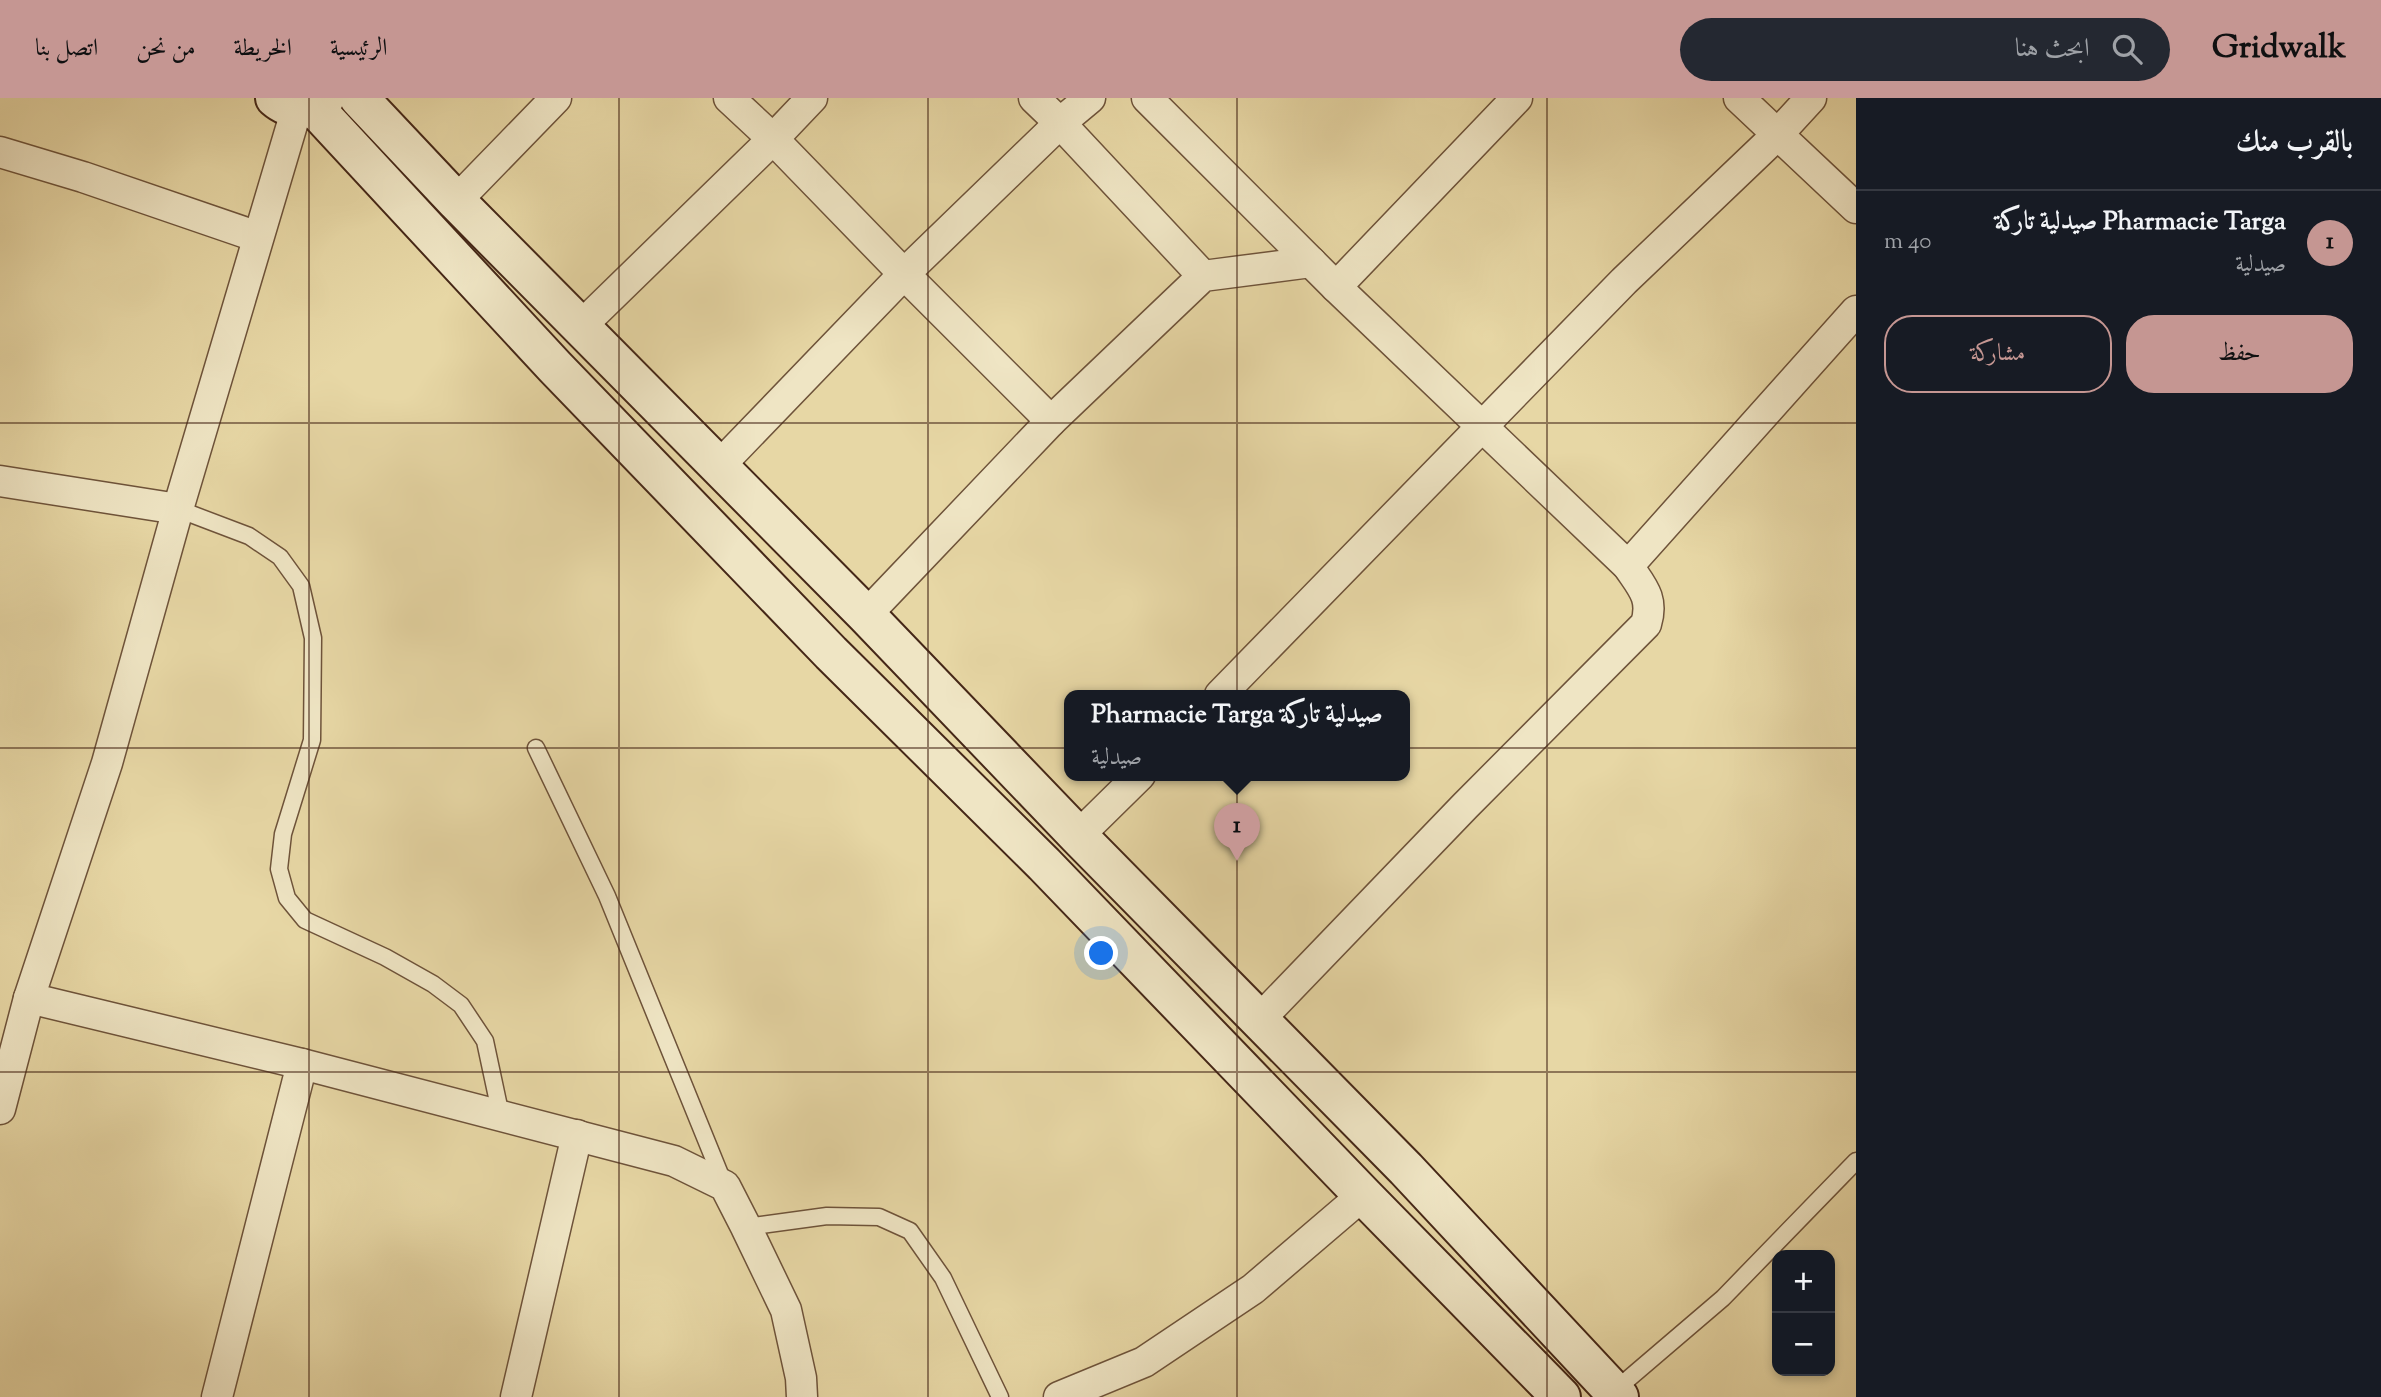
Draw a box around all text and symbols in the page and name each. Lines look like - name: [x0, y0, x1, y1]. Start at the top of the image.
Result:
- search box: [1680, 18, 2170, 81]
- text: Gridwalk: [2212, 25, 2346, 73]
- icon: search: [2108, 30, 2146, 68]
- text: ابحث هنا: [2015, 31, 2090, 68]
- text: اتصل بنا: [35, 32, 98, 66]
- text: من نحن: [136, 32, 196, 66]
- text: الخريطة: [234, 32, 292, 66]
- text: الرئيسية: [330, 32, 388, 66]
- text: بالقرب منك: [2236, 122, 2353, 165]
- text: Pharmacie Targa صيدلية تاركة: [1994, 204, 2286, 241]
- text: 40 m: [1884, 226, 1932, 259]
- text: 1: [2326, 226, 2334, 259]
- text: صيدلية: [2235, 249, 2286, 282]
- button: مشاركة: [1884, 315, 2112, 393]
- button: حفظ: [2126, 315, 2353, 393]
- popup: [1064, 690, 1410, 781]
- text: Pharmacie Targa صيدلية تاركة: [1091, 697, 1383, 734]
- text: صيدلية: [1091, 742, 1142, 775]
- pin: 1: [1214, 803, 1260, 861]
- your location: [1084, 936, 1118, 970]
- map controls: [1772, 1250, 1835, 1376]
- button: +: [1772, 1250, 1835, 1313]
- button: −: [1772, 1313, 1835, 1376]

